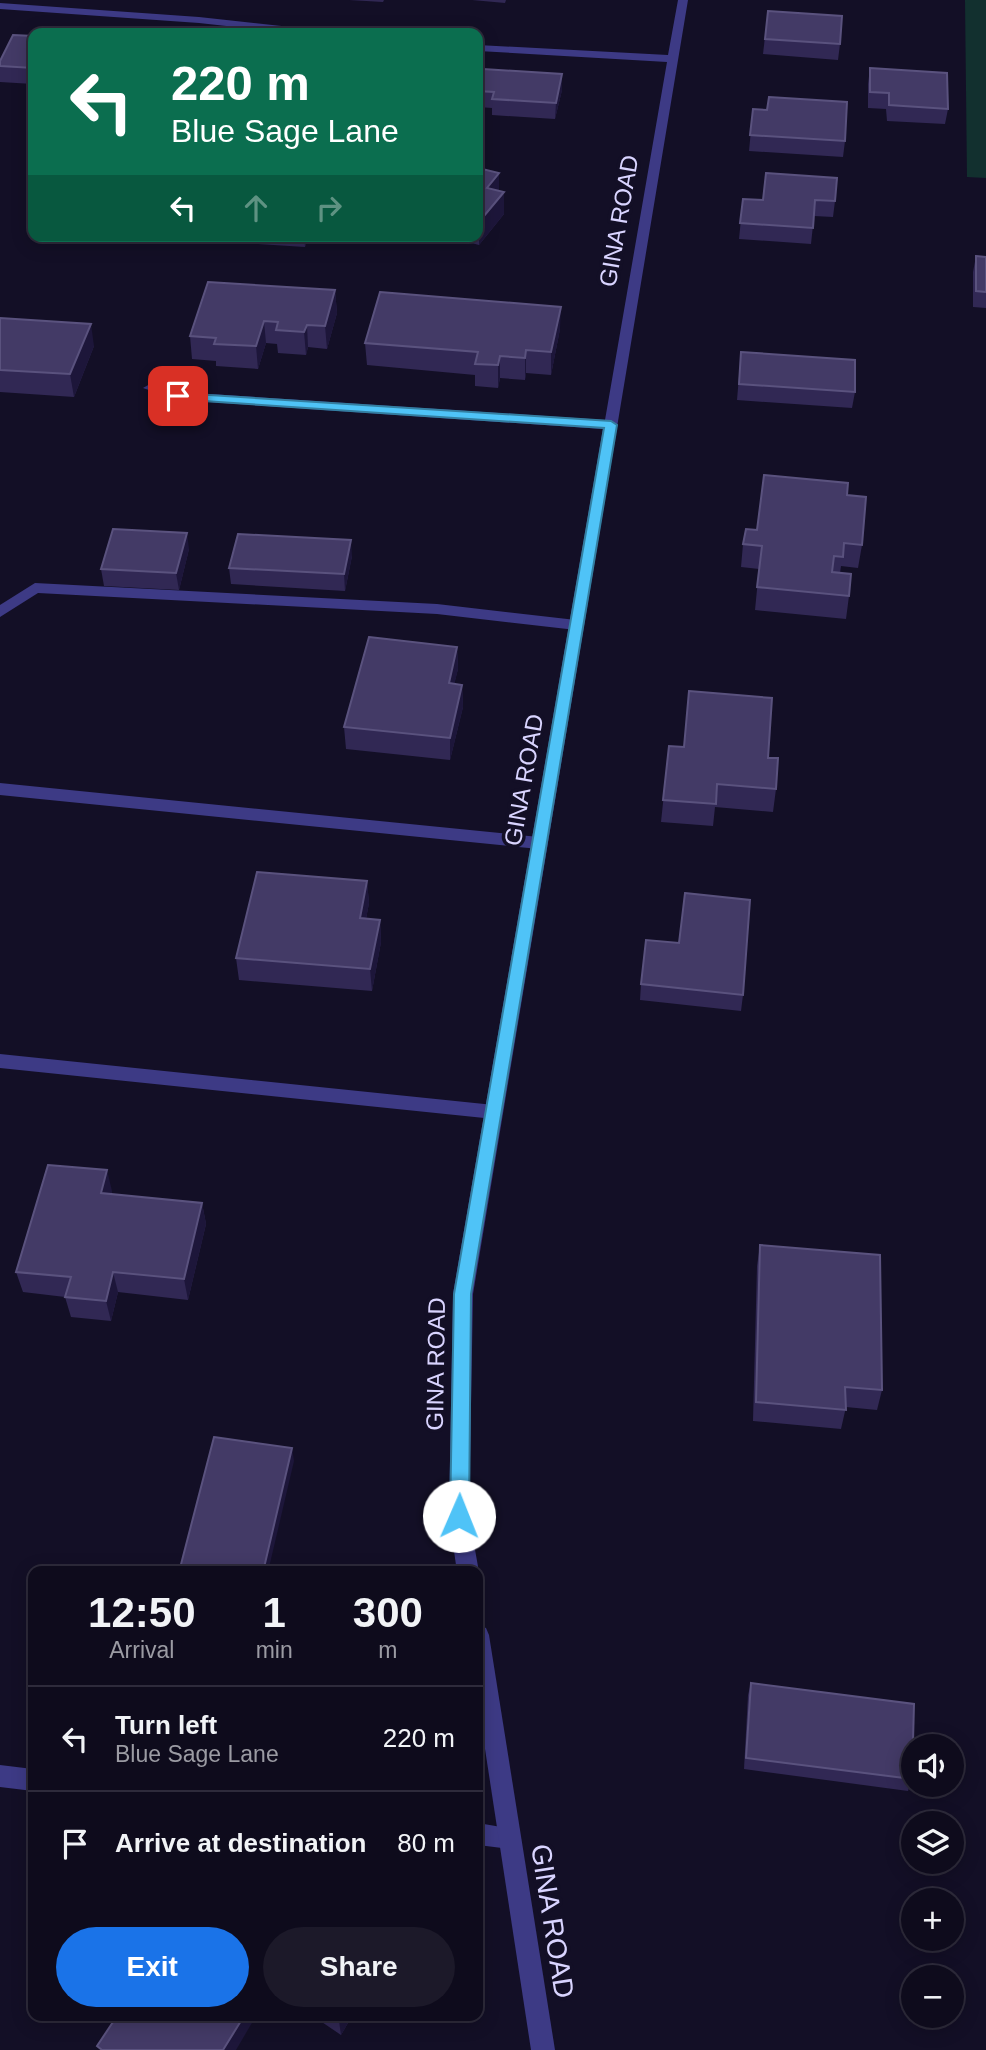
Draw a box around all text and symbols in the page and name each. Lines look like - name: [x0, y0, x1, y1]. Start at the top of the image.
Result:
- icon: left: [56, 56, 147, 147]
- text: 220 m: [171, 56, 310, 110]
- text: Blue Sage Lane: [171, 113, 399, 149]
- street label: GINA ROAD: [594, 153, 643, 289]
- icon: left: [164, 189, 202, 227]
- icon: ahead: [237, 189, 275, 227]
- icon: right: [310, 189, 348, 227]
- pin: [148, 366, 208, 426]
- icon: arrive: [159, 377, 197, 415]
- street label: GINA ROAD: [499, 712, 548, 848]
- street label: GINA ROAD: [421, 1297, 450, 1431]
- position arrow: [422, 1479, 496, 1553]
- text: 12:50: [88, 1589, 196, 1636]
- text: 1: [262, 1589, 286, 1636]
- text: 300: [353, 1589, 423, 1636]
- text: Arrival: [109, 1637, 174, 1663]
- text: min: [256, 1637, 293, 1663]
- text: m: [378, 1637, 397, 1663]
- text: Turn left: [115, 1710, 217, 1740]
- icon: left: [56, 1720, 94, 1758]
- text: 220 m: [383, 1723, 455, 1753]
- map controls: [901, 1734, 964, 2028]
- button: sound: [901, 1734, 964, 1797]
- text: Blue Sage Lane: [115, 1741, 279, 1767]
- button: layers: [901, 1811, 964, 1874]
- icon: arrive: [56, 1825, 94, 1863]
- text: Arrive at destination: [115, 1828, 366, 1858]
- text: 80 m: [397, 1828, 455, 1858]
- street label: GINA ROAD: [525, 1842, 580, 2000]
- button: +: [901, 1888, 964, 1951]
- button: Exit: [56, 1927, 249, 2007]
- button: Share: [263, 1927, 455, 2007]
- button: −: [901, 1965, 964, 2028]

